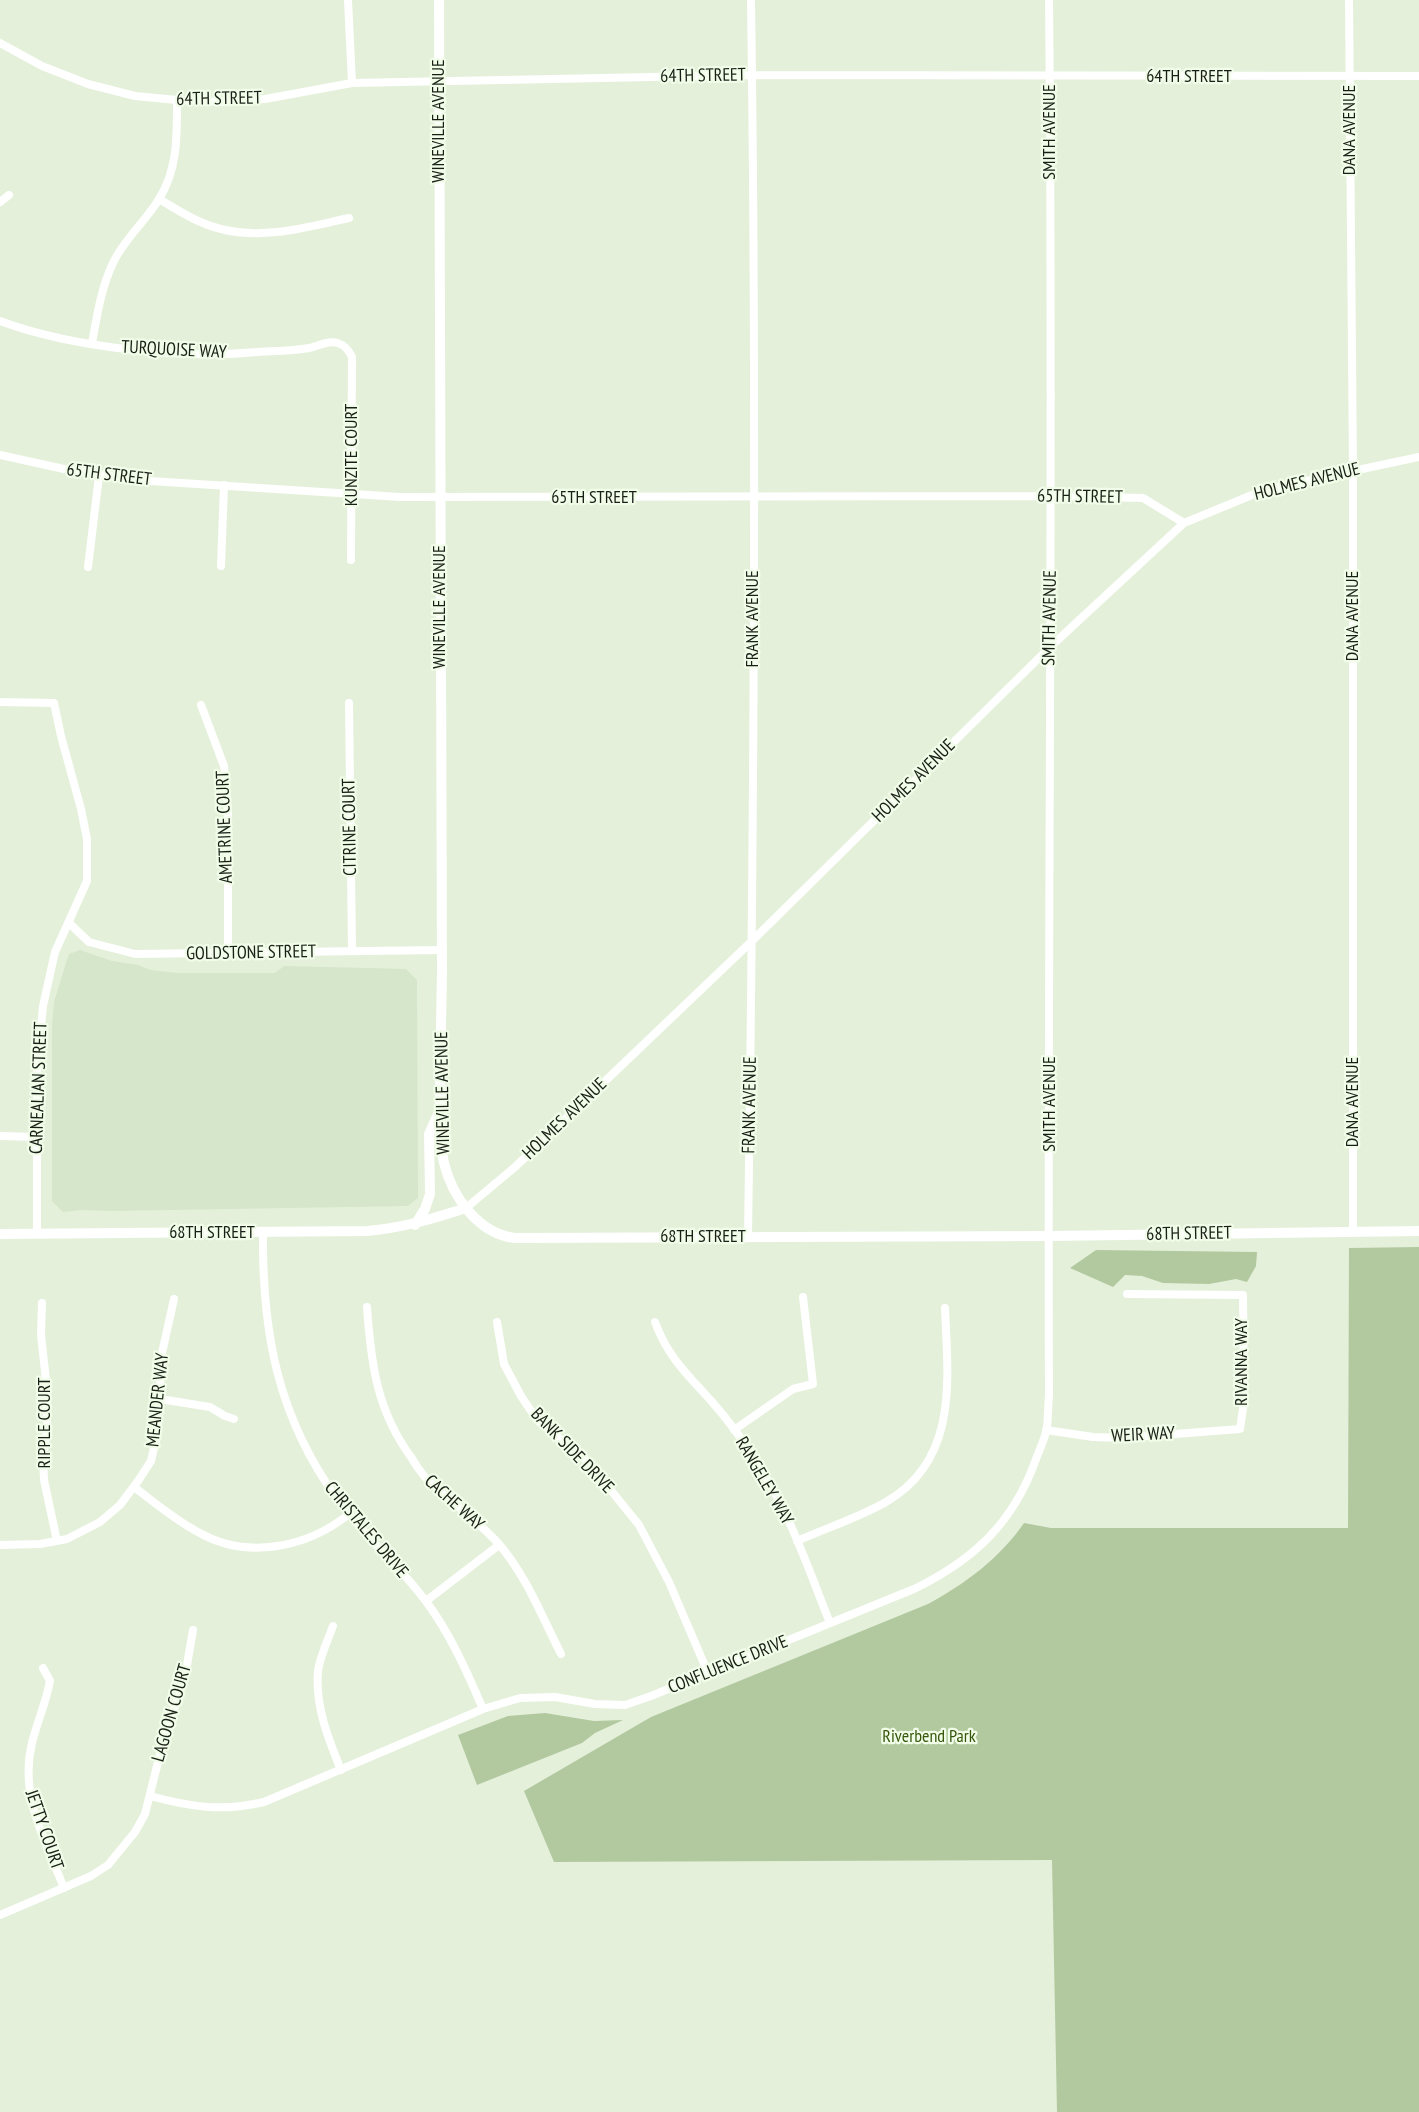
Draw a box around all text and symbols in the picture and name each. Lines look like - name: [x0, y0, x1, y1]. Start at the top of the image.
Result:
- street label: WINEVILLE AVENUE: [428, 59, 450, 183]
- street label: 64TH STREET: [660, 64, 746, 88]
- street label: 64TH STREET: [1146, 66, 1232, 88]
- street label: SMITH AVENUE: [1039, 84, 1061, 180]
- street label: DANA AVENUE: [1339, 85, 1361, 175]
- street label: 64TH STREET: [176, 87, 262, 111]
- street label: TURQUOISE WAY: [121, 336, 227, 364]
- street label: KUNZITE COURT: [341, 404, 363, 506]
- street label: HOLMES AVENUE: [1252, 458, 1362, 506]
- street label: 65TH STREET: [65, 459, 153, 491]
- street label: 65TH STREET: [1037, 485, 1123, 509]
- street label: 65TH STREET: [551, 487, 637, 509]
- street label: WINEVILLE AVENUE: [429, 545, 451, 669]
- street label: FRANK AVENUE: [742, 570, 764, 668]
- street label: SMITH AVENUE: [1038, 570, 1062, 666]
- street label: DANA AVENUE: [1342, 571, 1364, 661]
- street label: HOLMES AVENUE: [868, 735, 960, 827]
- street label: AMETRINE COURT: [212, 770, 238, 884]
- street label: CITRINE COURT: [338, 778, 362, 876]
- street label: GOLDSTONE STREET: [186, 941, 316, 965]
- street label: CARNEALIAN STREET: [26, 1021, 52, 1155]
- street label: WINEVILLE AVENUE: [431, 1031, 455, 1155]
- street label: FRANK AVENUE: [738, 1056, 762, 1154]
- street label: SMITH AVENUE: [1039, 1056, 1061, 1152]
- street label: DANA AVENUE: [1342, 1057, 1364, 1147]
- street label: HOLMES AVENUE: [519, 1074, 611, 1164]
- street label: 68TH STREET: [169, 1222, 255, 1244]
- street label: 68TH STREET: [1146, 1222, 1232, 1246]
- street label: 68TH STREET: [660, 1226, 746, 1248]
- street label: RIVANNA WAY: [1231, 1318, 1253, 1406]
- street label: MEANDER WAY: [142, 1352, 174, 1448]
- street label: RIPPLE COURT: [34, 1377, 56, 1469]
- street label: BANK SIDE DRIVE: [526, 1404, 618, 1498]
- street label: WEIR WAY: [1111, 1423, 1175, 1447]
- street label: RANGELEY WAY: [730, 1433, 798, 1529]
- street label: CACHE WAY: [420, 1471, 488, 1535]
- street label: CHRISTALES DRIVE: [319, 1477, 413, 1583]
- street label: CONFLUENCE DRIVE: [665, 1631, 791, 1699]
- street label: LAGOON COURT: [148, 1662, 196, 1764]
- park label: Riverbend Park: [882, 1726, 976, 1748]
- street label: JETTY COURT: [20, 1787, 68, 1873]

